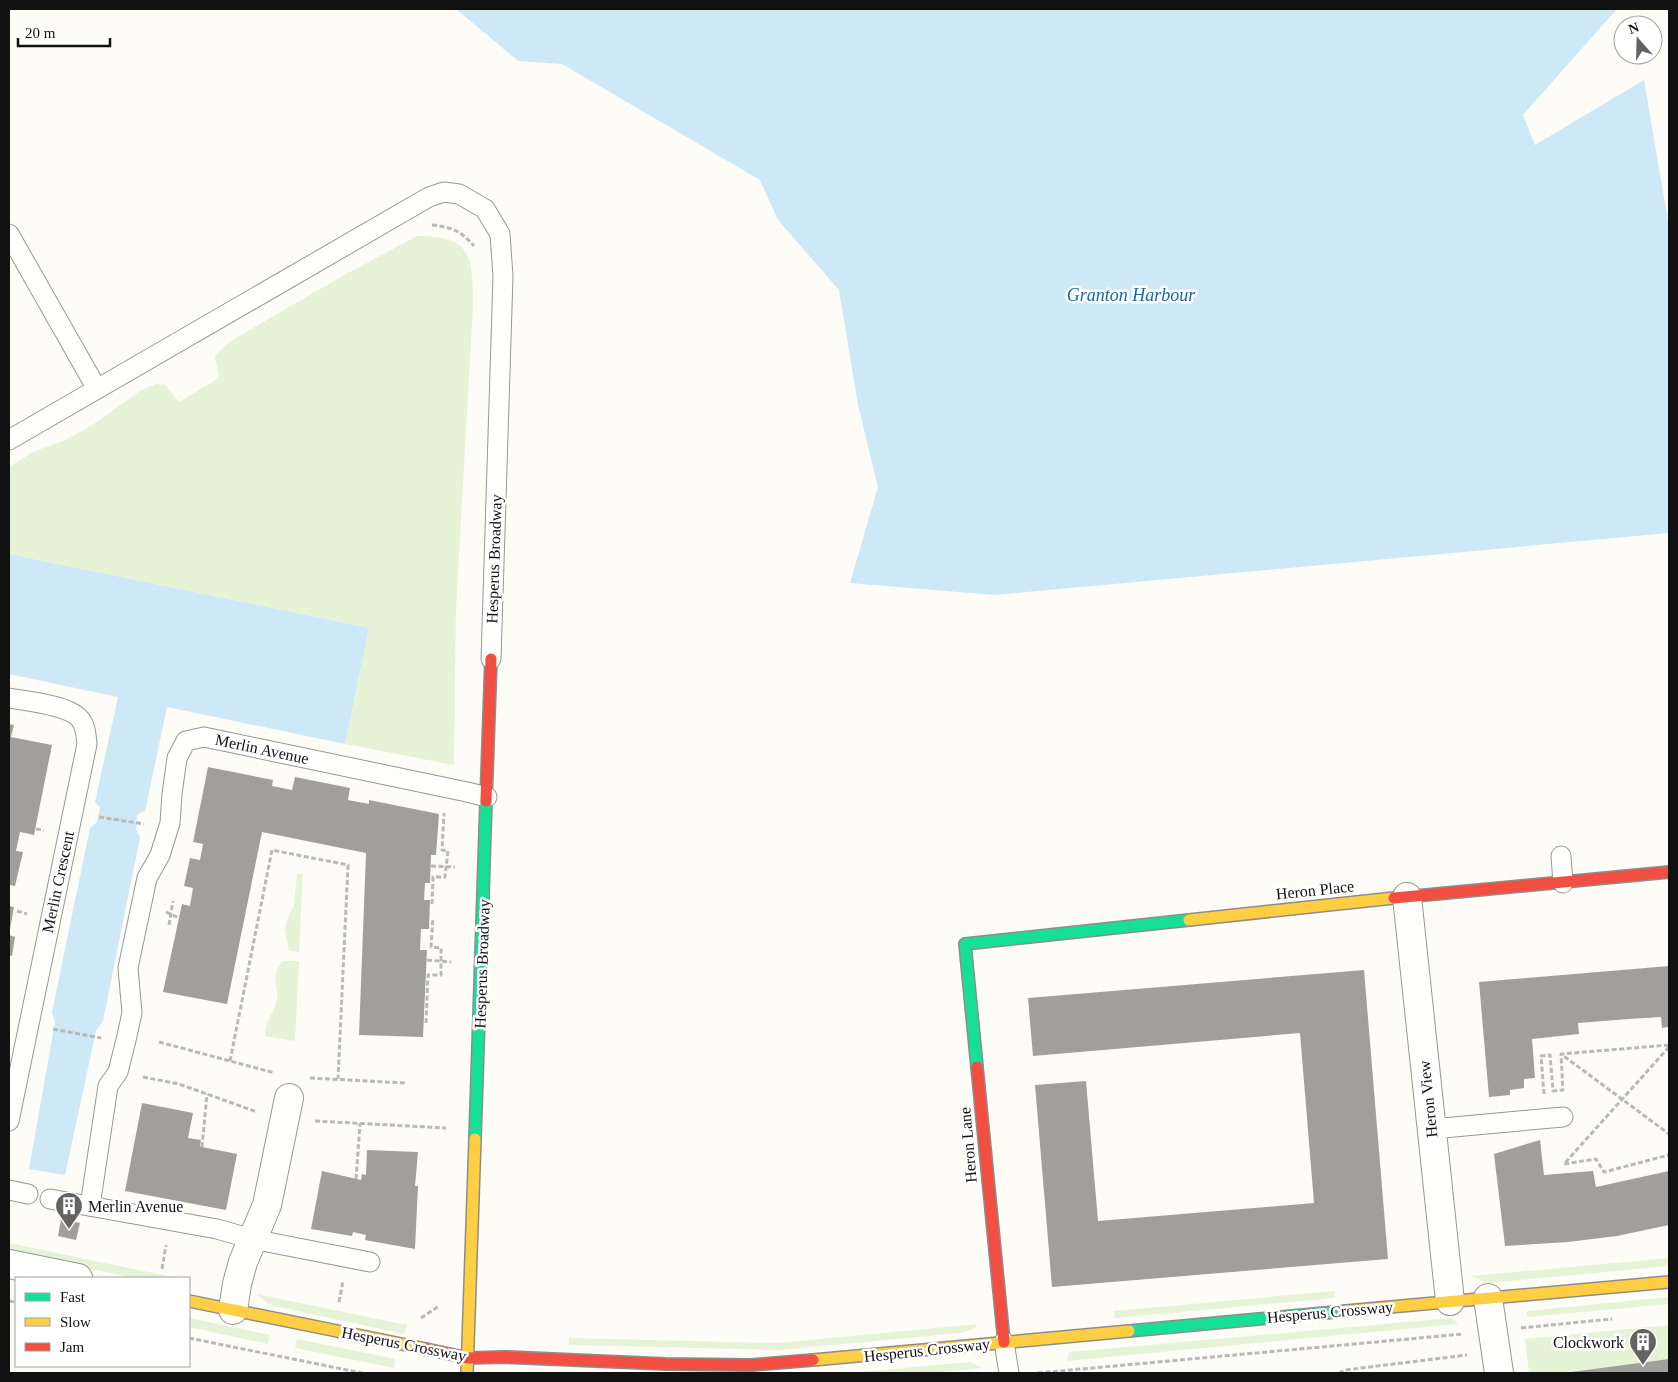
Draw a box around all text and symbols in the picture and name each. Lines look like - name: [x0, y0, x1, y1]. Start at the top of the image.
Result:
- scale bar: [18, 15, 110, 47]
- north arrow: [1613, 15, 1663, 65]
- text: N: [1626, 19, 1641, 37]
- text: 20 m: [25, 25, 56, 41]
- water label: Granton Harbour: [1067, 285, 1196, 305]
- street label: Hesperus Broadway: [483, 494, 506, 624]
- street label: Merlin Avenue: [214, 731, 310, 767]
- street label: Merlin Crescent: [39, 829, 77, 934]
- street label: Heron Place: [1275, 877, 1355, 903]
- street label: Hesperus Broadway: [471, 899, 494, 1029]
- street label: Heron View: [1415, 1059, 1440, 1138]
- street label: Heron Lane: [956, 1106, 980, 1184]
- building icon: Merlin Avenue: [54, 1191, 84, 1230]
- place label: Merlin Avenue: [88, 1198, 183, 1215]
- legend: [15, 1277, 190, 1367]
- text: Fast: [60, 1289, 86, 1305]
- street label: Hesperus Crossway: [1266, 1298, 1394, 1327]
- text: Slow: [60, 1314, 91, 1330]
- street label: Hesperus Crossway: [340, 1324, 468, 1365]
- building icon: Clockwork: [1628, 1327, 1658, 1366]
- place label: Clockwork: [1553, 1334, 1624, 1351]
- street label: Hesperus Crossway: [863, 1335, 991, 1366]
- text: Jam: [60, 1339, 84, 1355]

